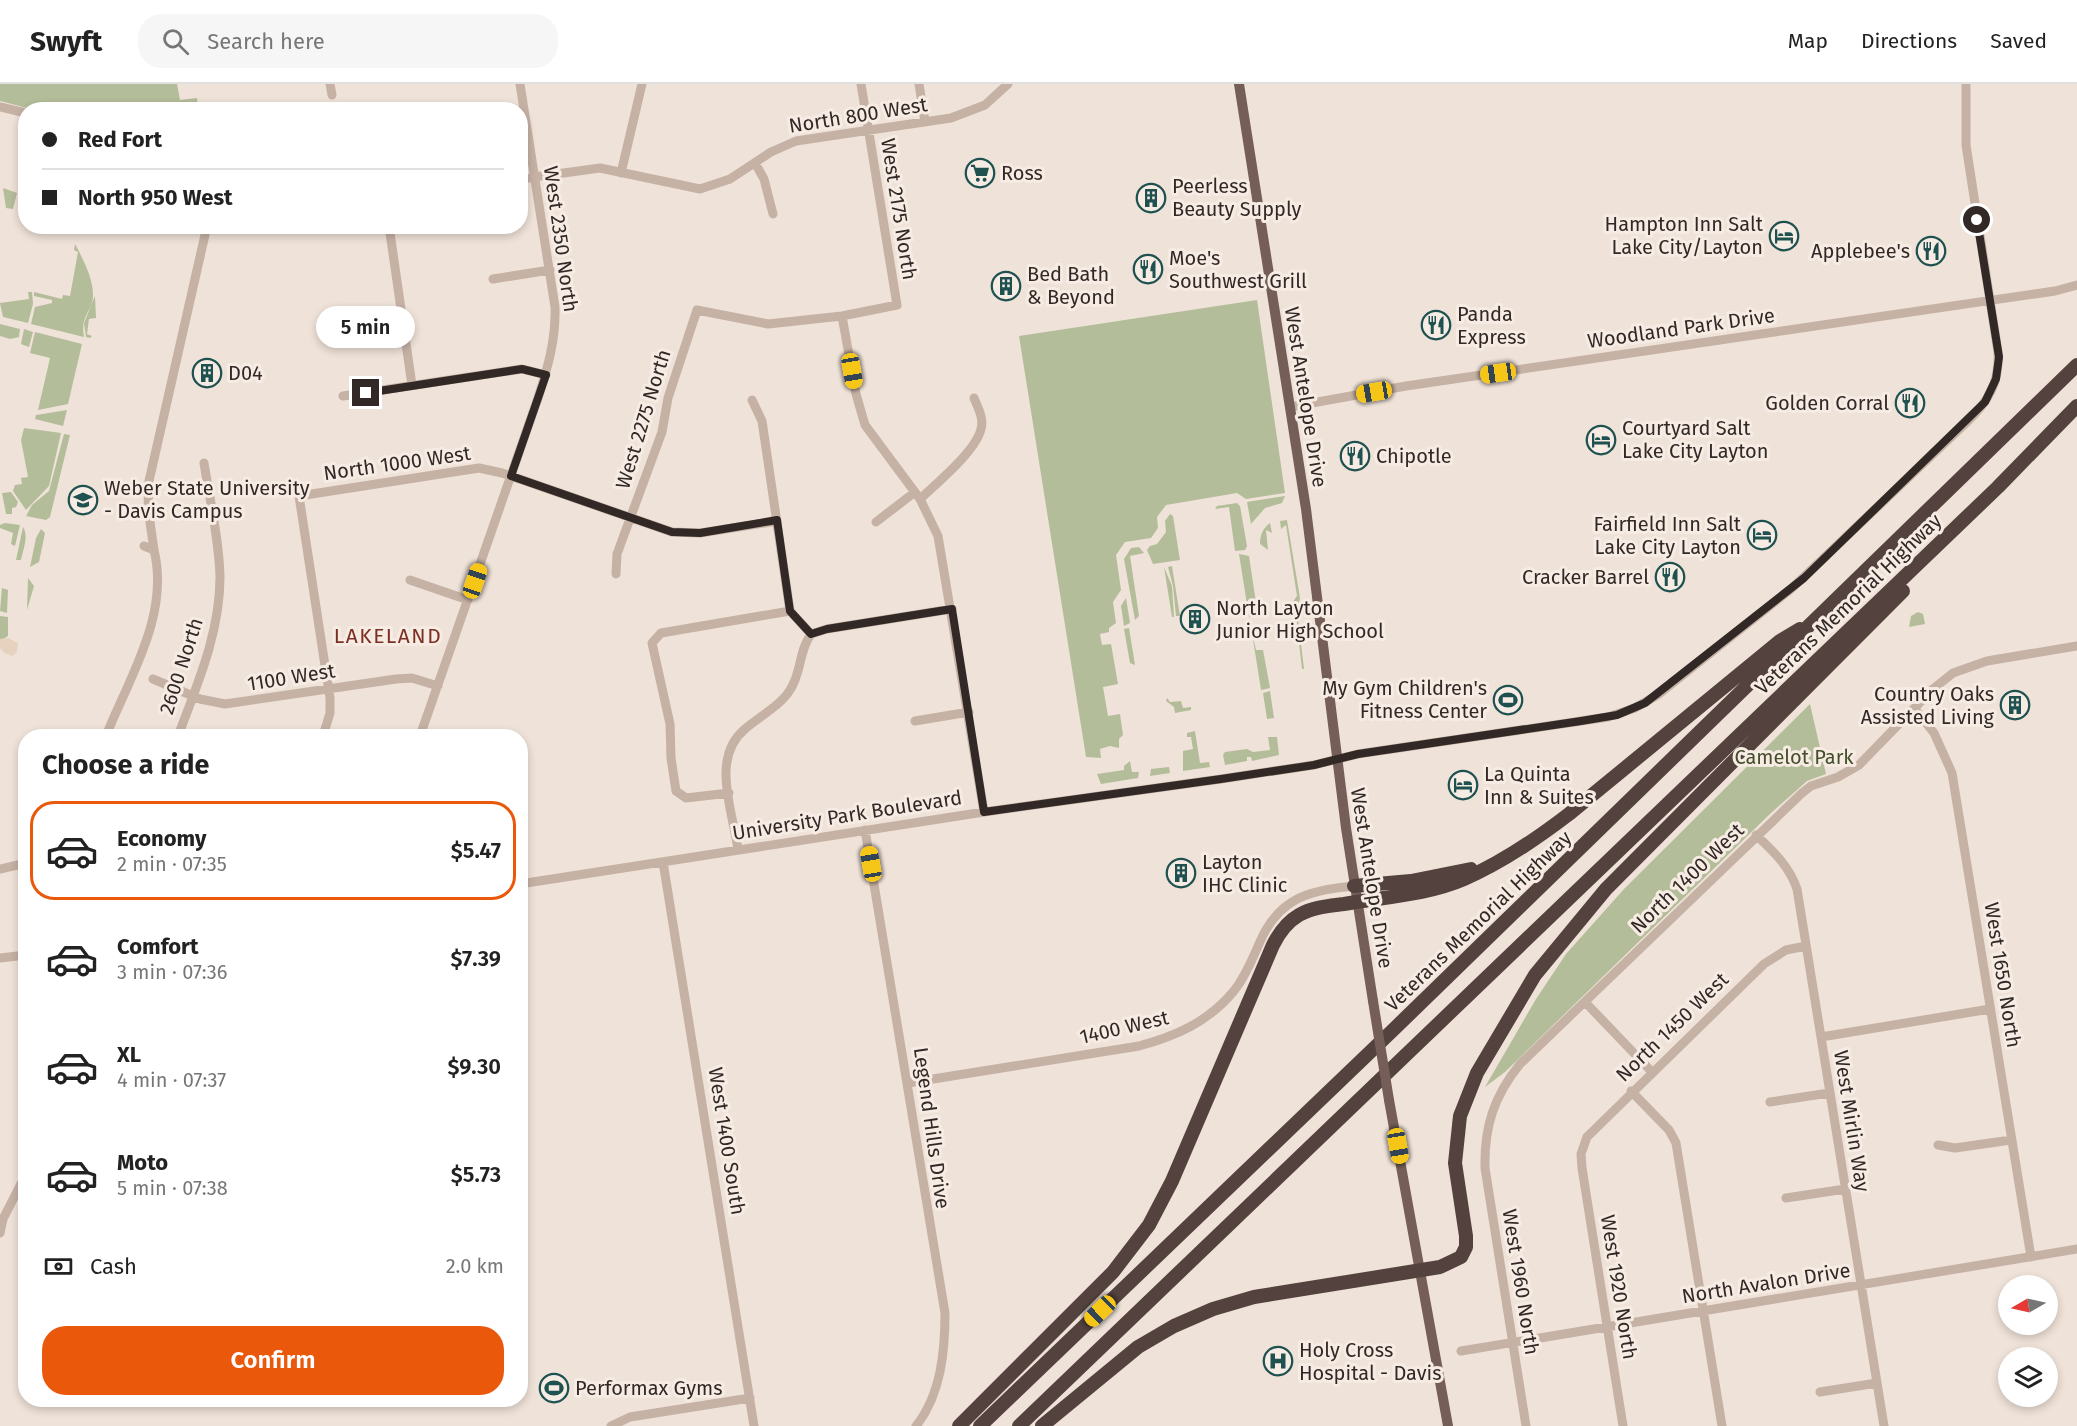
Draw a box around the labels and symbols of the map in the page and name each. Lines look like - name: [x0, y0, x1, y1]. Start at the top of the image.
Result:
- street label: North 800 West: [787, 92, 930, 138]
- street label: West 2175 North: [876, 136, 922, 282]
- supermarket icon: Ross: [964, 157, 996, 189]
- place label: Ross: [1001, 161, 1043, 185]
- street label: West 2350 North: [539, 164, 583, 314]
- place label: Peerless Beauty Supply: [1172, 174, 1302, 221]
- building icon: Peerless Beauty Supply: [1135, 182, 1167, 214]
- route start: [1963, 206, 1990, 233]
- place label: Hampton Inn Salt Lake City/Layton: [1605, 212, 1764, 259]
- hotel icon: Hampton Inn Salt Lake City/Layton: [1768, 220, 1800, 252]
- restaurant icon: Applebee's: [1915, 235, 1947, 267]
- place label: Applebee's: [1811, 239, 1910, 263]
- place label: Moe's Southwest Grill: [1169, 246, 1307, 293]
- restaurant icon: Moe's Southwest Grill: [1132, 253, 1164, 285]
- place label: Bed Bath & Beyond: [1027, 262, 1115, 309]
- building icon: Bed Bath & Beyond: [990, 270, 1022, 302]
- place label: Panda Express: [1457, 302, 1526, 349]
- street label: Woodland Park Drive: [1586, 303, 1776, 353]
- street label: West Antelope Drive: [1280, 305, 1332, 489]
- callout: 5 min: [316, 306, 416, 348]
- restaurant icon: Panda Express: [1420, 309, 1452, 341]
- street label: West 2275 North: [610, 346, 676, 492]
- car: [840, 352, 864, 390]
- building icon: D04: [191, 357, 223, 389]
- place label: D04: [228, 361, 263, 385]
- car: [1479, 362, 1517, 384]
- route end: [352, 379, 379, 406]
- car: [1355, 380, 1393, 404]
- restaurant icon: Golden Corral: [1894, 387, 1926, 419]
- place label: Golden Corral: [1765, 391, 1889, 415]
- place label: Courtyard Salt Lake City Layton: [1622, 416, 1769, 463]
- hotel icon: Courtyard Salt Lake City Layton: [1585, 424, 1617, 456]
- restaurant icon: Chipotle: [1339, 440, 1371, 472]
- street label: North 1000 West: [322, 441, 473, 485]
- place label: Chipotle: [1376, 444, 1452, 468]
- place label: Weber State University - Davis Campus: [104, 476, 310, 523]
- school or university icon: Weber State University - Davis Campus: [67, 484, 99, 516]
- street label: Veterans Memorial Highway: [1750, 508, 1946, 699]
- place label: Fairfield Inn Salt Lake City Layton: [1593, 512, 1742, 559]
- hotel icon: Fairfield Inn Salt Lake City Layton: [1746, 519, 1778, 551]
- car: [461, 561, 489, 601]
- restaurant icon: Cracker Barrel: [1654, 561, 1686, 593]
- place label: Cracker Barrel: [1522, 565, 1649, 589]
- place label: North Layton Junior High School: [1216, 596, 1384, 643]
- building icon: North Layton Junior High School: [1179, 603, 1211, 635]
- street label: 2600 North: [154, 615, 208, 717]
- district label: LAKELAND: [334, 623, 442, 649]
- street label: 1100 West: [245, 658, 337, 696]
- place label: My Gym Children's Fitness Center: [1322, 676, 1487, 723]
- place label: Country Oaks Assisted Living: [1861, 682, 1995, 729]
- sports icon: My Gym Children's Fitness Center: [1492, 684, 1524, 716]
- building icon: Country Oaks Assisted Living: [1999, 689, 2031, 721]
- park label: Camelot Park: [1734, 745, 1854, 769]
- place label: La Quinta Inn & Suites: [1484, 762, 1594, 809]
- hotel icon: La Quinta Inn & Suites: [1447, 769, 1479, 801]
- street label: University Park Boulevard: [730, 785, 964, 845]
- street label: West Antelope Drive: [1346, 786, 1398, 970]
- street label: North 1400 West: [1625, 817, 1749, 938]
- street label: Veterans Memorial Highway: [1380, 825, 1576, 1016]
- car: [859, 845, 883, 883]
- place label: Layton IHC Clinic: [1202, 850, 1287, 897]
- building icon: Layton IHC Clinic: [1165, 857, 1197, 889]
- street label: West 1650 North: [1980, 901, 2026, 1049]
- street label: North 1450 West: [1611, 967, 1734, 1087]
- street label: 1400 West: [1077, 1005, 1172, 1049]
- street label: Legend Hills Drive: [909, 1046, 955, 1210]
- street label: West Mirlin Way: [1829, 1049, 1875, 1194]
- street label: West 1400 South: [703, 1065, 751, 1217]
- car: [1386, 1127, 1410, 1165]
- street label: West 1960 North: [1498, 1207, 1544, 1357]
- street label: West 1920 North: [1596, 1213, 1642, 1361]
- street label: North Avalon Drive: [1680, 1258, 1852, 1308]
- north arrow: [1998, 1275, 2058, 1335]
- car: [1081, 1292, 1119, 1330]
- place label: Holy Cross Hospital - Davis: [1299, 1338, 1442, 1385]
- hospital icon: Holy Cross Hospital - Davis: [1262, 1345, 1294, 1377]
- sports icon: Performax Gyms: [538, 1372, 570, 1404]
- place label: Performax Gyms: [575, 1376, 723, 1400]

